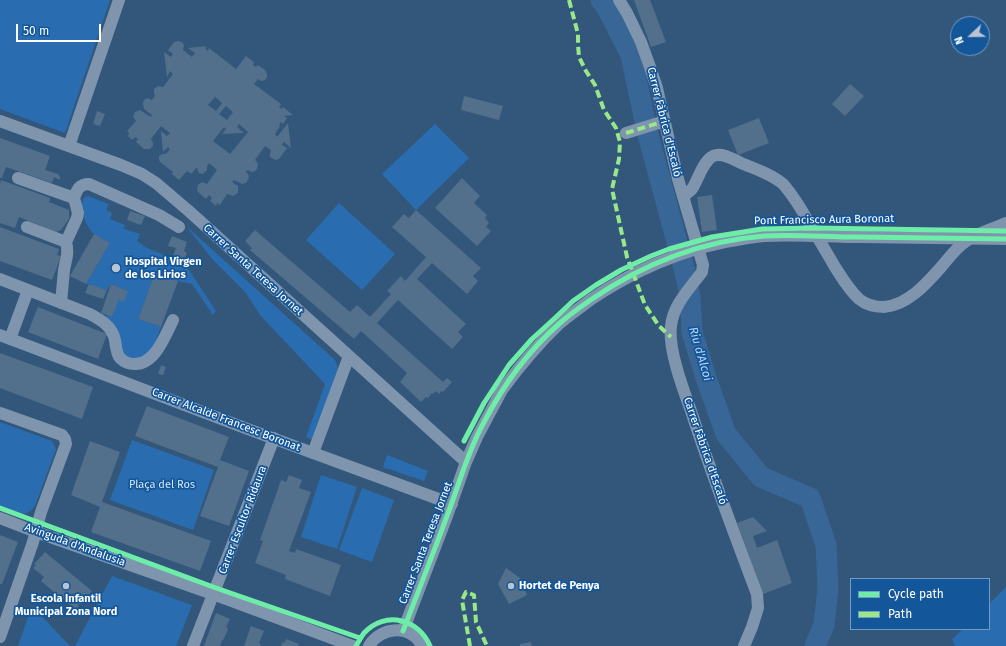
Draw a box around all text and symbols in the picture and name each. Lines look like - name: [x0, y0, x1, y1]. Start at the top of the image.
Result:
- scale bar: [18, 16, 103, 42]
- north arrow: [950, 16, 990, 56]
- text: 50 m: [23, 24, 49, 38]
- text: N: [952, 34, 967, 46]
- street label: Carrer Fàbrica d'Escaló: [644, 66, 684, 178]
- street label: Pont Francisco Aura Boronat: [754, 212, 894, 228]
- street label: Carrer Santa Teresa Jornet: [200, 222, 306, 318]
- place label: Hospital Virgen de los Lirios: [125, 255, 202, 281]
- marker: Hospital Virgen de los Lirios: [110, 262, 122, 274]
- water label: Riu d'Alcoi: [685, 325, 715, 383]
- street label: Carrer Alcalde Francesc Boronat: [150, 386, 302, 454]
- street label: Carrer Fàbrica d'Escaló: [680, 396, 730, 506]
- street label: Carrer Escultor Ridaura: [216, 464, 270, 576]
- park label: Plaça del Ros: [129, 478, 195, 492]
- street label: Carrer Santa Teresa Jornet: [397, 480, 455, 606]
- street label: Avinguda d'Andalusia: [23, 521, 127, 569]
- legend: [850, 578, 990, 630]
- place label: Hortet de Penya: [519, 579, 600, 593]
- marker: Escola Infantil Municipal Zona Nord: [61, 581, 71, 591]
- marker: Hortet de Penya: [506, 581, 516, 591]
- text: Cycle path: [888, 587, 944, 601]
- place label: Escola Infantil Municipal Zona Nord: [15, 592, 117, 618]
- text: Path: [888, 607, 912, 621]

